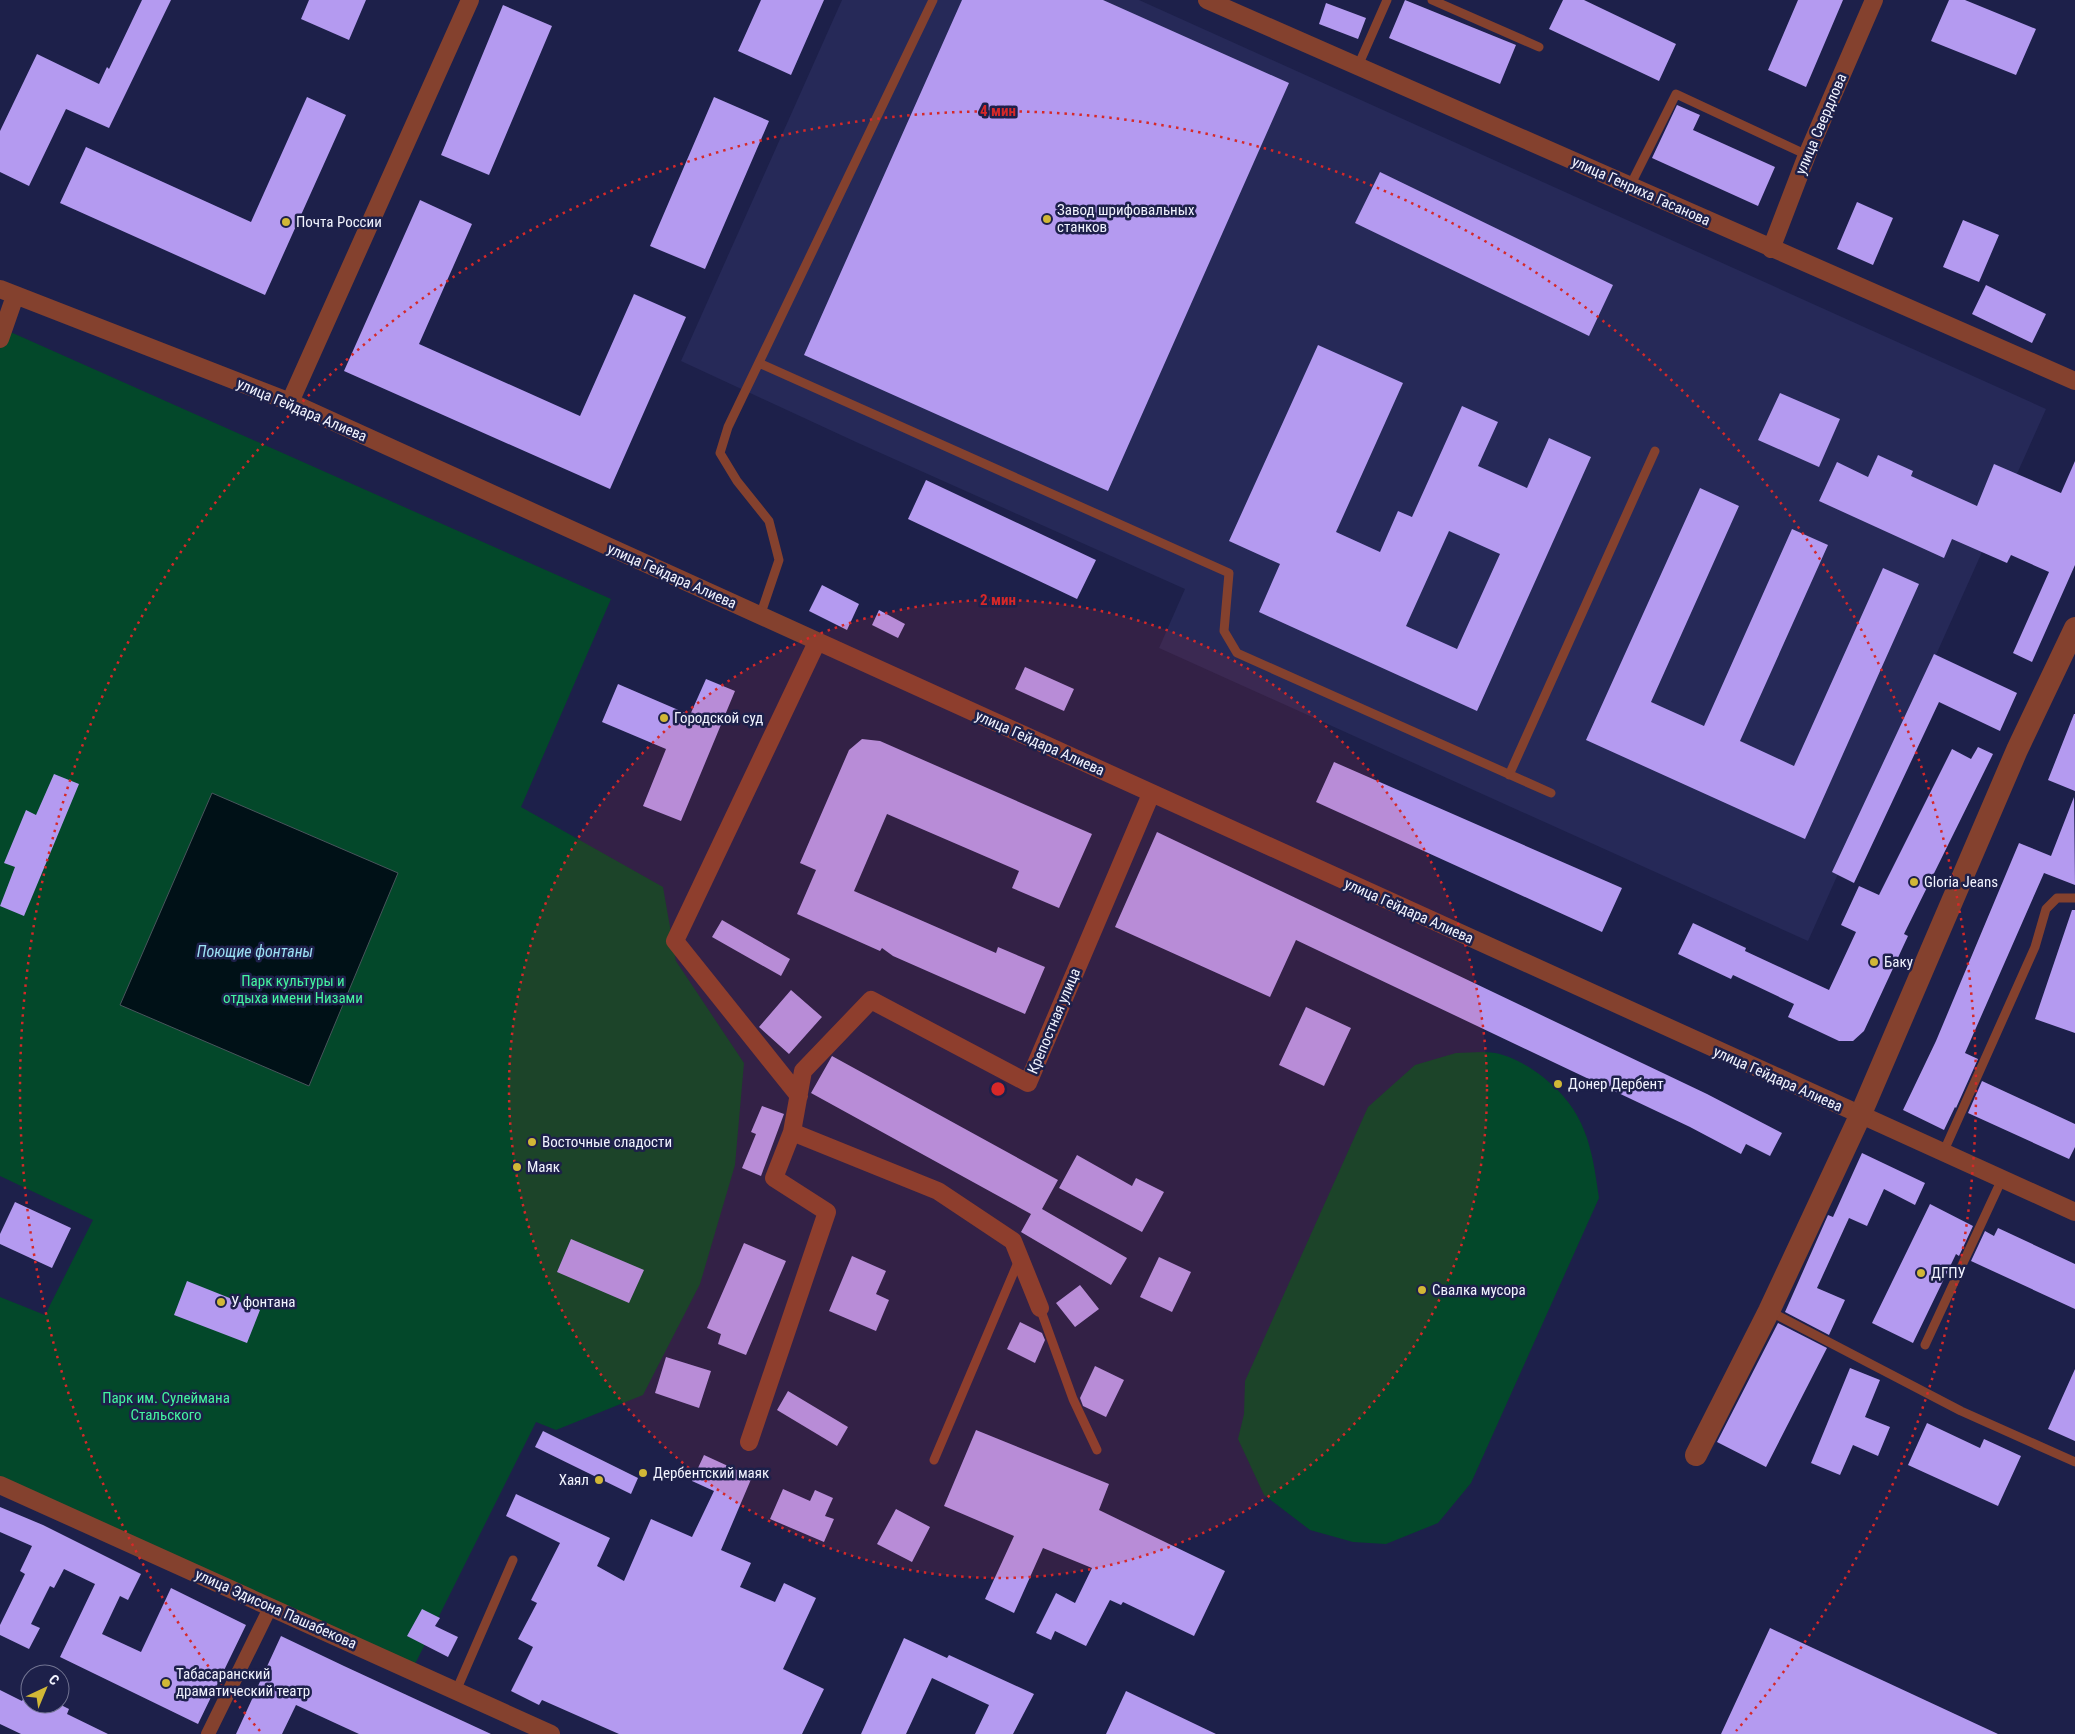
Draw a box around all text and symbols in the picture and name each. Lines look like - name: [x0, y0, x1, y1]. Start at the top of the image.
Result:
- street label: улица Свердлова: [1792, 71, 1850, 177]
- text: 4 мин: [980, 102, 1016, 120]
- street label: улица Генриха Гасанова: [1569, 152, 1713, 230]
- place label: Завод шрифовальных станков: [1057, 201, 1195, 236]
- place label: Почта России: [296, 213, 382, 231]
- marker: Завод шрифовальных станков: [1041, 213, 1053, 225]
- marker: Почта России: [280, 216, 292, 228]
- street label: улица Гейдара Алиева: [234, 374, 370, 446]
- street label: улица Гейдара Алиева: [605, 539, 739, 613]
- text: 2 мин: [980, 591, 1016, 609]
- street label: улица Гейдара Алиева: [973, 706, 1107, 780]
- place label: Городской суд: [674, 709, 763, 727]
- marker: Городской суд: [658, 712, 670, 724]
- place label: Gloria Jeans: [1924, 873, 1998, 891]
- street label: улица Гейдара Алиева: [1342, 874, 1476, 948]
- marker: Gloria Jeans: [1908, 876, 1920, 888]
- water label: Поющие фонтаны: [197, 942, 313, 961]
- place label: Баку: [1884, 953, 1913, 971]
- marker: Баку: [1868, 956, 1880, 968]
- street label: Крепостная улица: [1024, 966, 1084, 1076]
- park label: Парк культуры и отдыха имени Низами: [223, 972, 363, 1007]
- street label: улица Гейдара Алиева: [1711, 1042, 1845, 1116]
- place label: Донер Дербент: [1568, 1075, 1664, 1093]
- marker: Донер Дербент: [1552, 1078, 1564, 1090]
- centre of rings: [989, 1080, 1007, 1098]
- place label: Восточные сладости: [542, 1133, 672, 1151]
- marker: Восточные сладости: [526, 1136, 538, 1148]
- place label: Маяк: [527, 1158, 560, 1176]
- marker: Маяк: [511, 1161, 523, 1173]
- place label: ДГПУ: [1931, 1264, 1966, 1282]
- marker: ДГПУ: [1915, 1267, 1927, 1279]
- place label: Свалка мусора: [1432, 1281, 1526, 1299]
- marker: Свалка мусора: [1416, 1284, 1428, 1296]
- place label: У фонтана: [231, 1293, 296, 1311]
- marker: У фонтана: [215, 1296, 227, 1308]
- park label: Парк им. Сулеймана Стальского: [102, 1389, 230, 1424]
- place label: Дербентский маяк: [653, 1464, 769, 1482]
- marker: Дербентский маяк: [637, 1467, 649, 1479]
- place label: Хаял: [559, 1471, 589, 1489]
- marker: Хаял: [593, 1474, 605, 1486]
- street label: улица Эдисона Пашабекова: [192, 1565, 360, 1653]
- north arrow: [20, 1664, 70, 1714]
- place label: Табасаранский драматический театр: [176, 1665, 310, 1700]
- text: С: [46, 1671, 62, 1688]
- marker: Табасаранский драматический театр: [160, 1677, 172, 1689]

